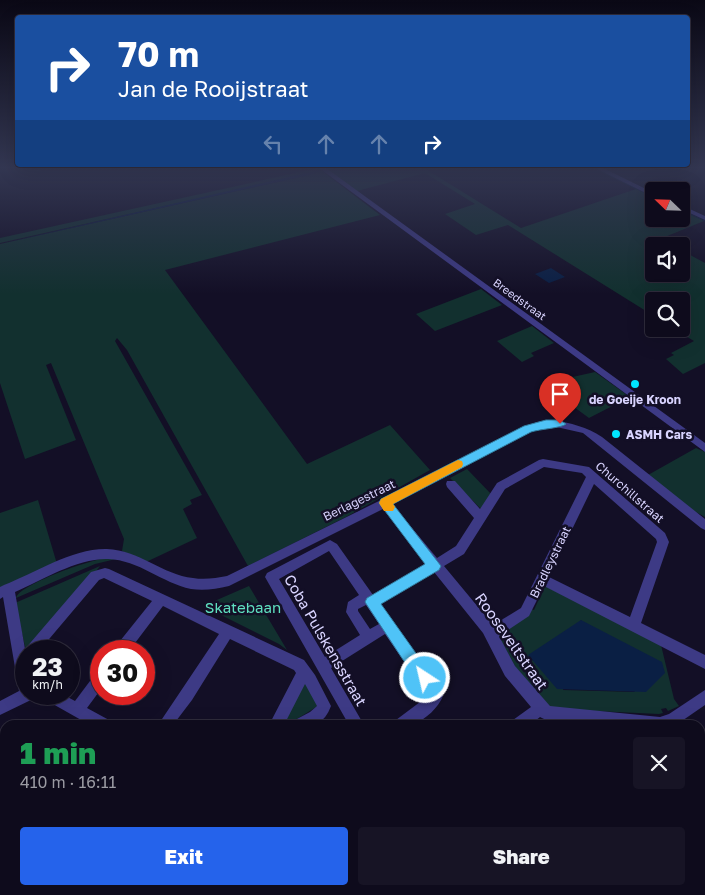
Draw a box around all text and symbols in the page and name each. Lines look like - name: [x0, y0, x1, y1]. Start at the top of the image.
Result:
- text: 70 m: [118, 33, 199, 75]
- icon: right: [35, 35, 100, 100]
- text: Jan de Rooijstraat: [118, 75, 309, 102]
- icon: left: [259, 130, 287, 158]
- icon: ahead: [312, 130, 340, 158]
- icon: ahead: [365, 130, 393, 158]
- icon: right: [418, 130, 446, 158]
- north arrow: [645, 182, 690, 228]
- map controls: [645, 182, 690, 337]
- button: sound: [645, 237, 690, 282]
- street label: Breedstraat: [491, 275, 549, 323]
- button: search: [645, 292, 690, 337]
- pin: [539, 373, 581, 424]
- marker: de Goeije Kroon: [629, 378, 641, 390]
- icon: arrive: [546, 380, 574, 408]
- place label: de Goeije Kroon: [589, 392, 681, 407]
- place label: ASMH Cars: [626, 427, 692, 442]
- marker: ASMH Cars: [610, 428, 622, 440]
- street label: Churchillstraat: [593, 458, 668, 526]
- street label: Berlagestraat: [320, 476, 398, 524]
- street label: Bradleystraat: [526, 524, 574, 600]
- street label: Coba Pulskensstraat: [281, 571, 371, 709]
- street label: Rooseveltstraat: [472, 589, 552, 693]
- park label: Skatebaan: [205, 598, 281, 616]
- speed limit sign: 30: [90, 640, 155, 705]
- text: 23: [32, 651, 63, 682]
- position arrow: [398, 651, 450, 703]
- text: km/h: [32, 677, 63, 692]
- text: 1 min: [20, 735, 96, 771]
- button: close: [633, 737, 685, 789]
- text: 410 m · 16:11: [20, 772, 116, 792]
- button: Exit: [20, 827, 348, 885]
- button: Share: [358, 827, 685, 885]

